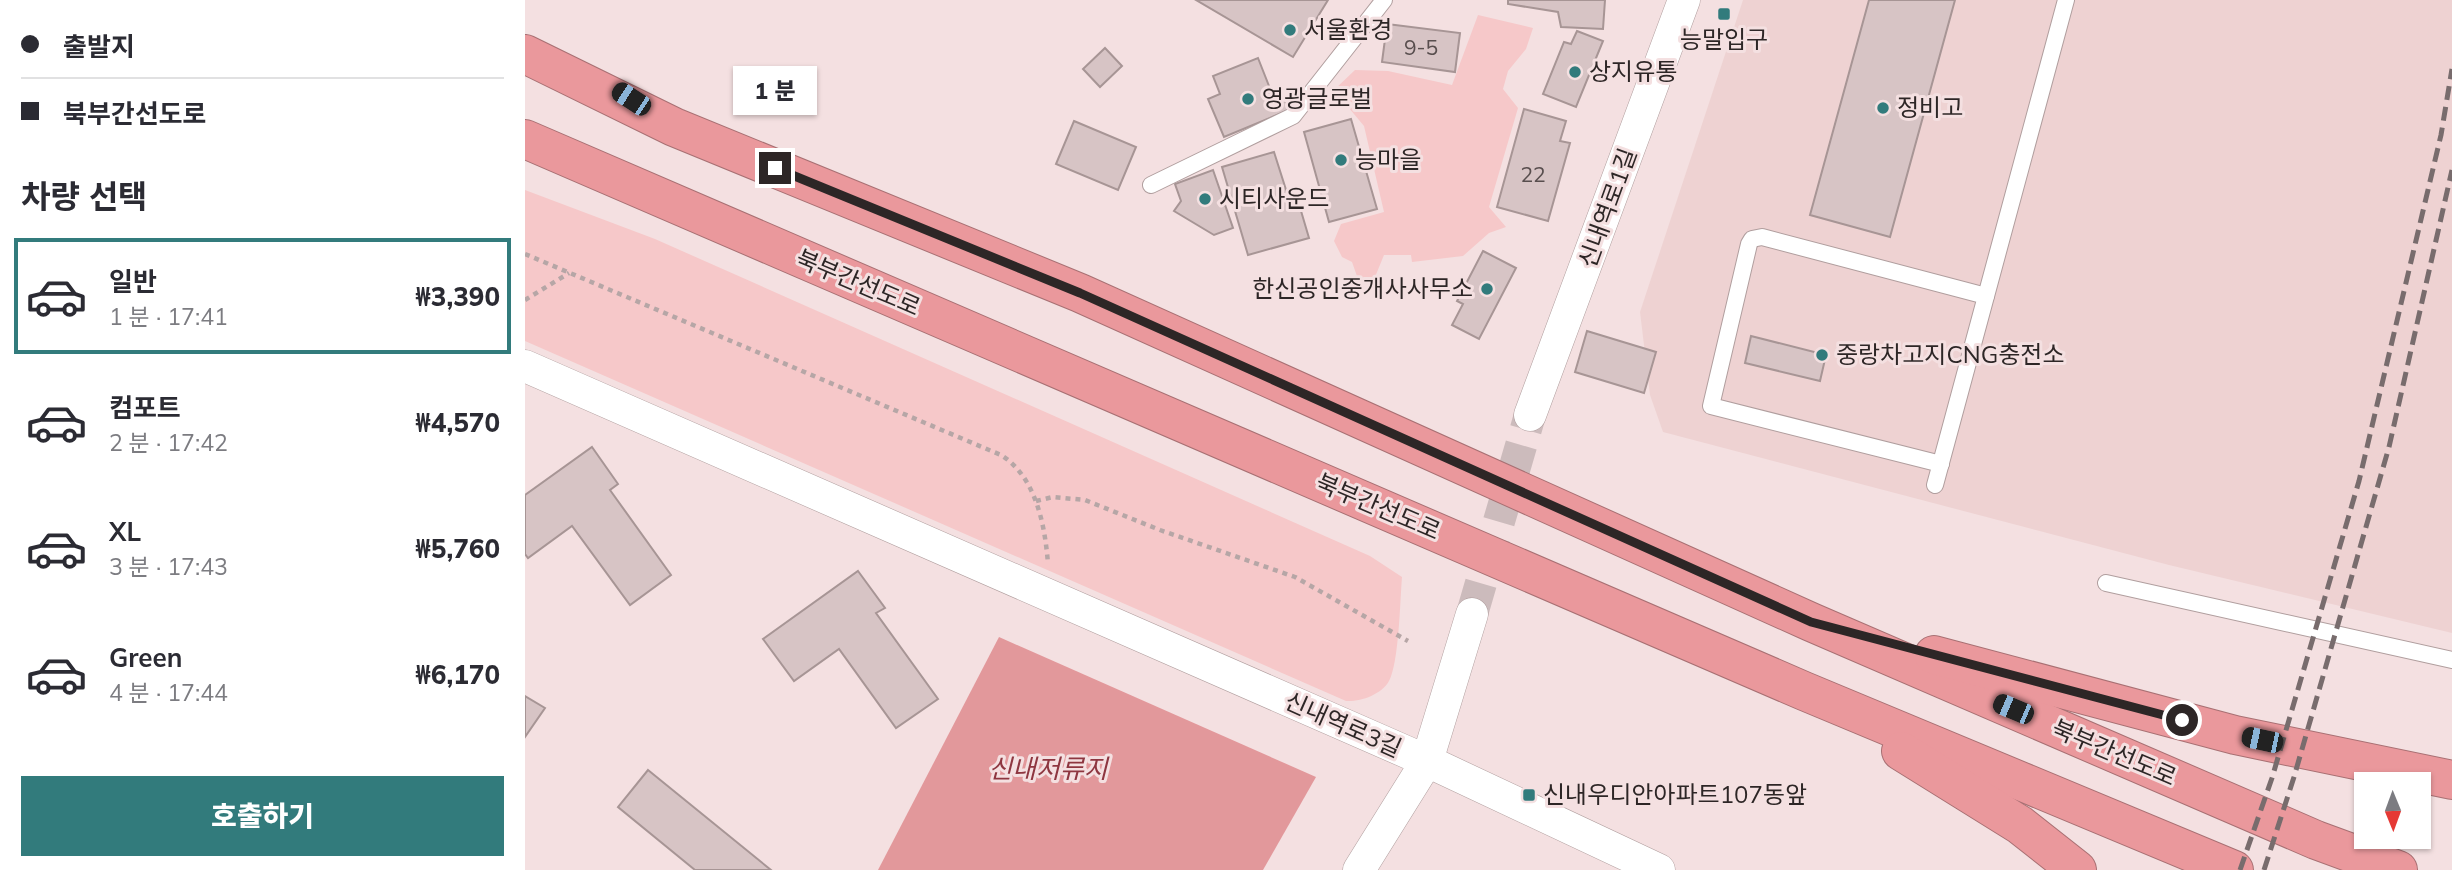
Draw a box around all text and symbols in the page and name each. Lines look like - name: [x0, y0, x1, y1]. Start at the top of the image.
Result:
- marker: 능말입구: [1716, 6, 1732, 22]
- place label: 서울환경: [1304, 14, 1392, 44]
- marker: 서울환경: [1282, 22, 1298, 38]
- place label: 능말입구: [1680, 24, 1768, 54]
- text: 출발지: [63, 30, 135, 63]
- house number: 9-5: [1404, 34, 1438, 60]
- place label: 상지유통: [1589, 56, 1677, 86]
- marker: 상지유통: [1567, 64, 1583, 80]
- callout: 1 분: [733, 66, 817, 116]
- text: 1 분: [754, 76, 796, 105]
- car: [608, 79, 655, 119]
- place label: 영광글로벌: [1262, 83, 1372, 113]
- marker: 영광글로벌: [1240, 91, 1256, 107]
- place label: 정비고: [1897, 92, 1963, 122]
- text: 북부간선도로: [63, 97, 207, 130]
- marker: 정비고: [1875, 100, 1891, 116]
- place label: 능마을: [1355, 144, 1421, 174]
- street label: 신내역로1길: [1572, 144, 1642, 271]
- route end: [759, 152, 791, 184]
- marker: 능마을: [1333, 152, 1349, 168]
- house number: 22: [1520, 161, 1546, 187]
- text: 차량 선택: [21, 176, 148, 216]
- place label: 시티사운드: [1219, 183, 1329, 213]
- marker: 시티사운드: [1197, 191, 1213, 207]
- street label: 북부간선도로: [792, 242, 925, 322]
- icon: car: [25, 265, 88, 328]
- text: 일반: [109, 265, 157, 298]
- place label: 한신공인중개사사무소: [1252, 273, 1473, 303]
- text: ₩3,390: [415, 280, 500, 313]
- marker: 한신공인중개사사무소: [1479, 281, 1495, 297]
- text: 1 분 · 17:41: [109, 302, 228, 331]
- place label: 중랑차고지CNG충전소: [1836, 339, 2065, 369]
- marker: 중랑차고지CNG충전소: [1814, 347, 1830, 363]
- icon: car: [25, 391, 88, 454]
- text: 컴포트: [109, 391, 181, 424]
- text: ₩4,570: [415, 406, 500, 439]
- text: 2 분 · 17:42: [109, 428, 228, 457]
- street label: 북부간선도로: [1312, 466, 1445, 546]
- text: XL: [109, 515, 141, 548]
- icon: car: [25, 517, 88, 580]
- text: ₩5,760: [415, 532, 500, 565]
- text: 3 분 · 17:43: [109, 552, 228, 581]
- text: Green: [109, 641, 182, 674]
- icon: car: [25, 643, 88, 706]
- text: ₩6,170: [415, 658, 500, 691]
- text: 4 분 · 17:44: [109, 678, 228, 707]
- street label: 신내역로3길: [1280, 685, 1407, 763]
- car: [1990, 691, 2037, 727]
- route start: [2166, 704, 2198, 736]
- street label: 북부간선도로: [2048, 712, 2181, 792]
- car: [2240, 725, 2285, 755]
- water label: 신내저류지: [988, 752, 1110, 785]
- north arrow: [2354, 772, 2431, 849]
- map controls: [2354, 772, 2431, 849]
- button: 호출하기: [21, 776, 504, 856]
- place label: 신내우디안아파트107동앞: [1543, 779, 1807, 809]
- marker: 신내우디안아파트107동앞: [1521, 787, 1537, 803]

